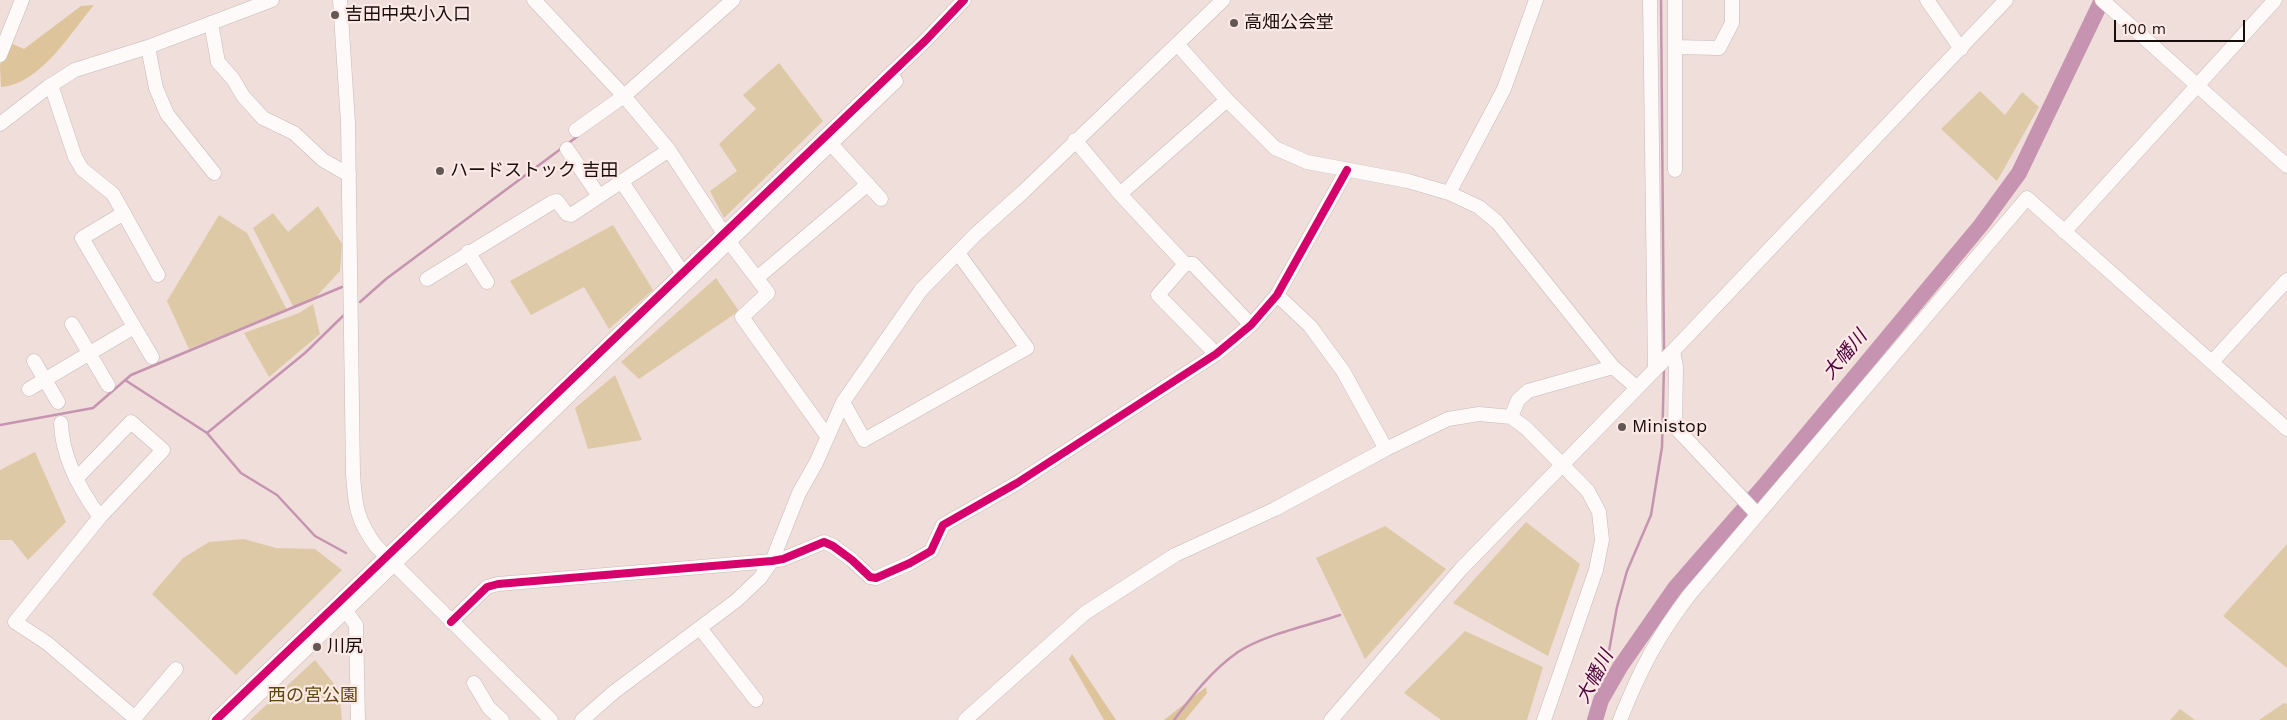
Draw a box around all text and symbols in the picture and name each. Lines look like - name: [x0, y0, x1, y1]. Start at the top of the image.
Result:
- place label: 吉田中央小入口: [345, 4, 471, 26]
- marker: 吉田中央小入口: [329, 9, 341, 21]
- scale bar: [2117, 10, 2248, 42]
- place label: 高畑公会堂: [1244, 12, 1334, 34]
- marker: 高畑公会堂: [1228, 17, 1240, 29]
- text: 100 m: [2122, 20, 2166, 38]
- place label: ハードストック 吉田: [450, 160, 618, 182]
- marker: ハードストック 吉田: [434, 165, 446, 177]
- water label: 大幡川: [1818, 326, 1872, 384]
- place label: Ministop: [1632, 416, 1707, 438]
- marker: Ministop: [1616, 421, 1628, 433]
- place label: 川尻: [327, 636, 363, 658]
- marker: 川尻: [311, 641, 323, 653]
- water label: 大幡川: [1572, 646, 1618, 708]
- park label: 西の宮公園: [268, 685, 358, 707]

